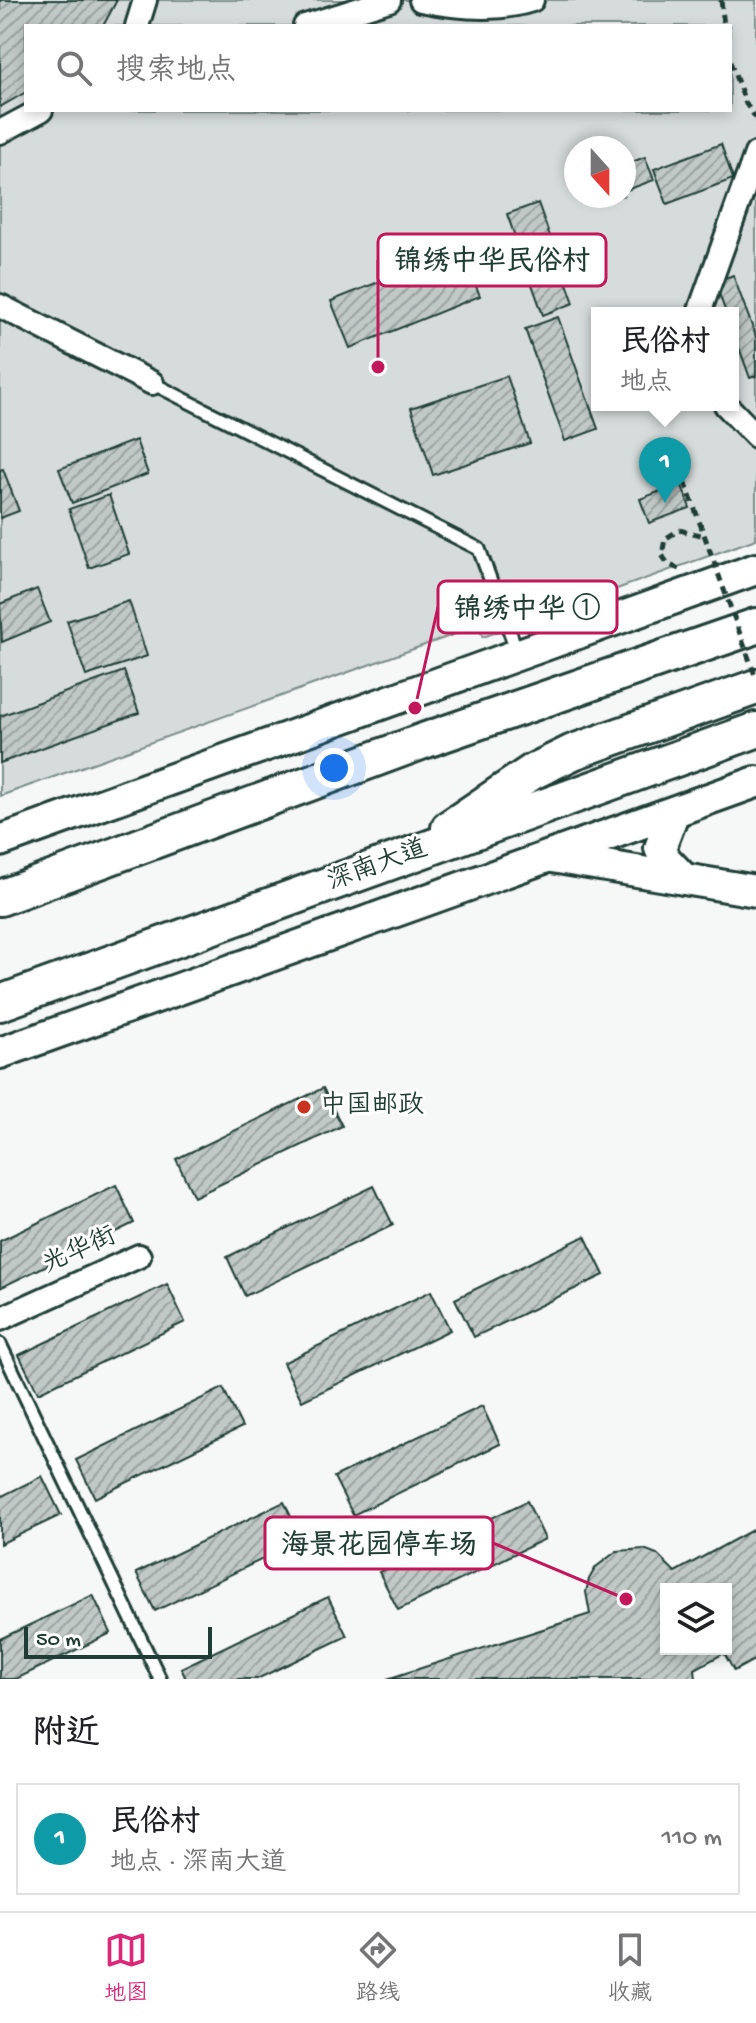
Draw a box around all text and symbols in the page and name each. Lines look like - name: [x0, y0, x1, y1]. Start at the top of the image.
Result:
- search box: [24, 24, 732, 112]
- icon: search: [52, 46, 96, 90]
- text: 搜索地点: [116, 55, 236, 90]
- north arrow: [564, 136, 636, 208]
- callout: 锦绣中华民俗村: [378, 234, 606, 286]
- text: 锦绣中华民俗村: [394, 245, 590, 280]
- popup: [591, 307, 739, 411]
- text: 民俗村: [620, 327, 710, 362]
- text: 地点: [620, 369, 672, 400]
- pin: 1: [639, 437, 691, 503]
- callout: 锦绣中华 ①: [438, 581, 617, 633]
- text: 锦绣中华 ①: [454, 593, 600, 628]
- your location: [314, 748, 354, 788]
- street label: 深南大道: [323, 833, 432, 899]
- place label: 中国邮政: [320, 1090, 424, 1123]
- marker: 中国邮政: [295, 1098, 313, 1116]
- street label: 光华街: [38, 1221, 122, 1282]
- callout: 海景花园停车场: [265, 1517, 493, 1569]
- text: 海景花园停车场: [281, 1529, 477, 1564]
- map controls: [660, 1583, 732, 1655]
- button: layers: [660, 1583, 732, 1655]
- scale bar: [24, 1623, 212, 1659]
- text: 50 m: [36, 1628, 81, 1654]
- text: 附近: [32, 1716, 100, 1756]
- text: 民俗村: [110, 1807, 200, 1842]
- text: 1: [55, 1824, 65, 1855]
- text: 110 m: [662, 1824, 722, 1855]
- text: 地点 · 深南大道: [110, 1849, 286, 1880]
- tab: 地图: [104, 1928, 148, 2008]
- tab: 路线: [356, 1928, 400, 2008]
- tab: 收藏: [608, 1928, 652, 2008]

